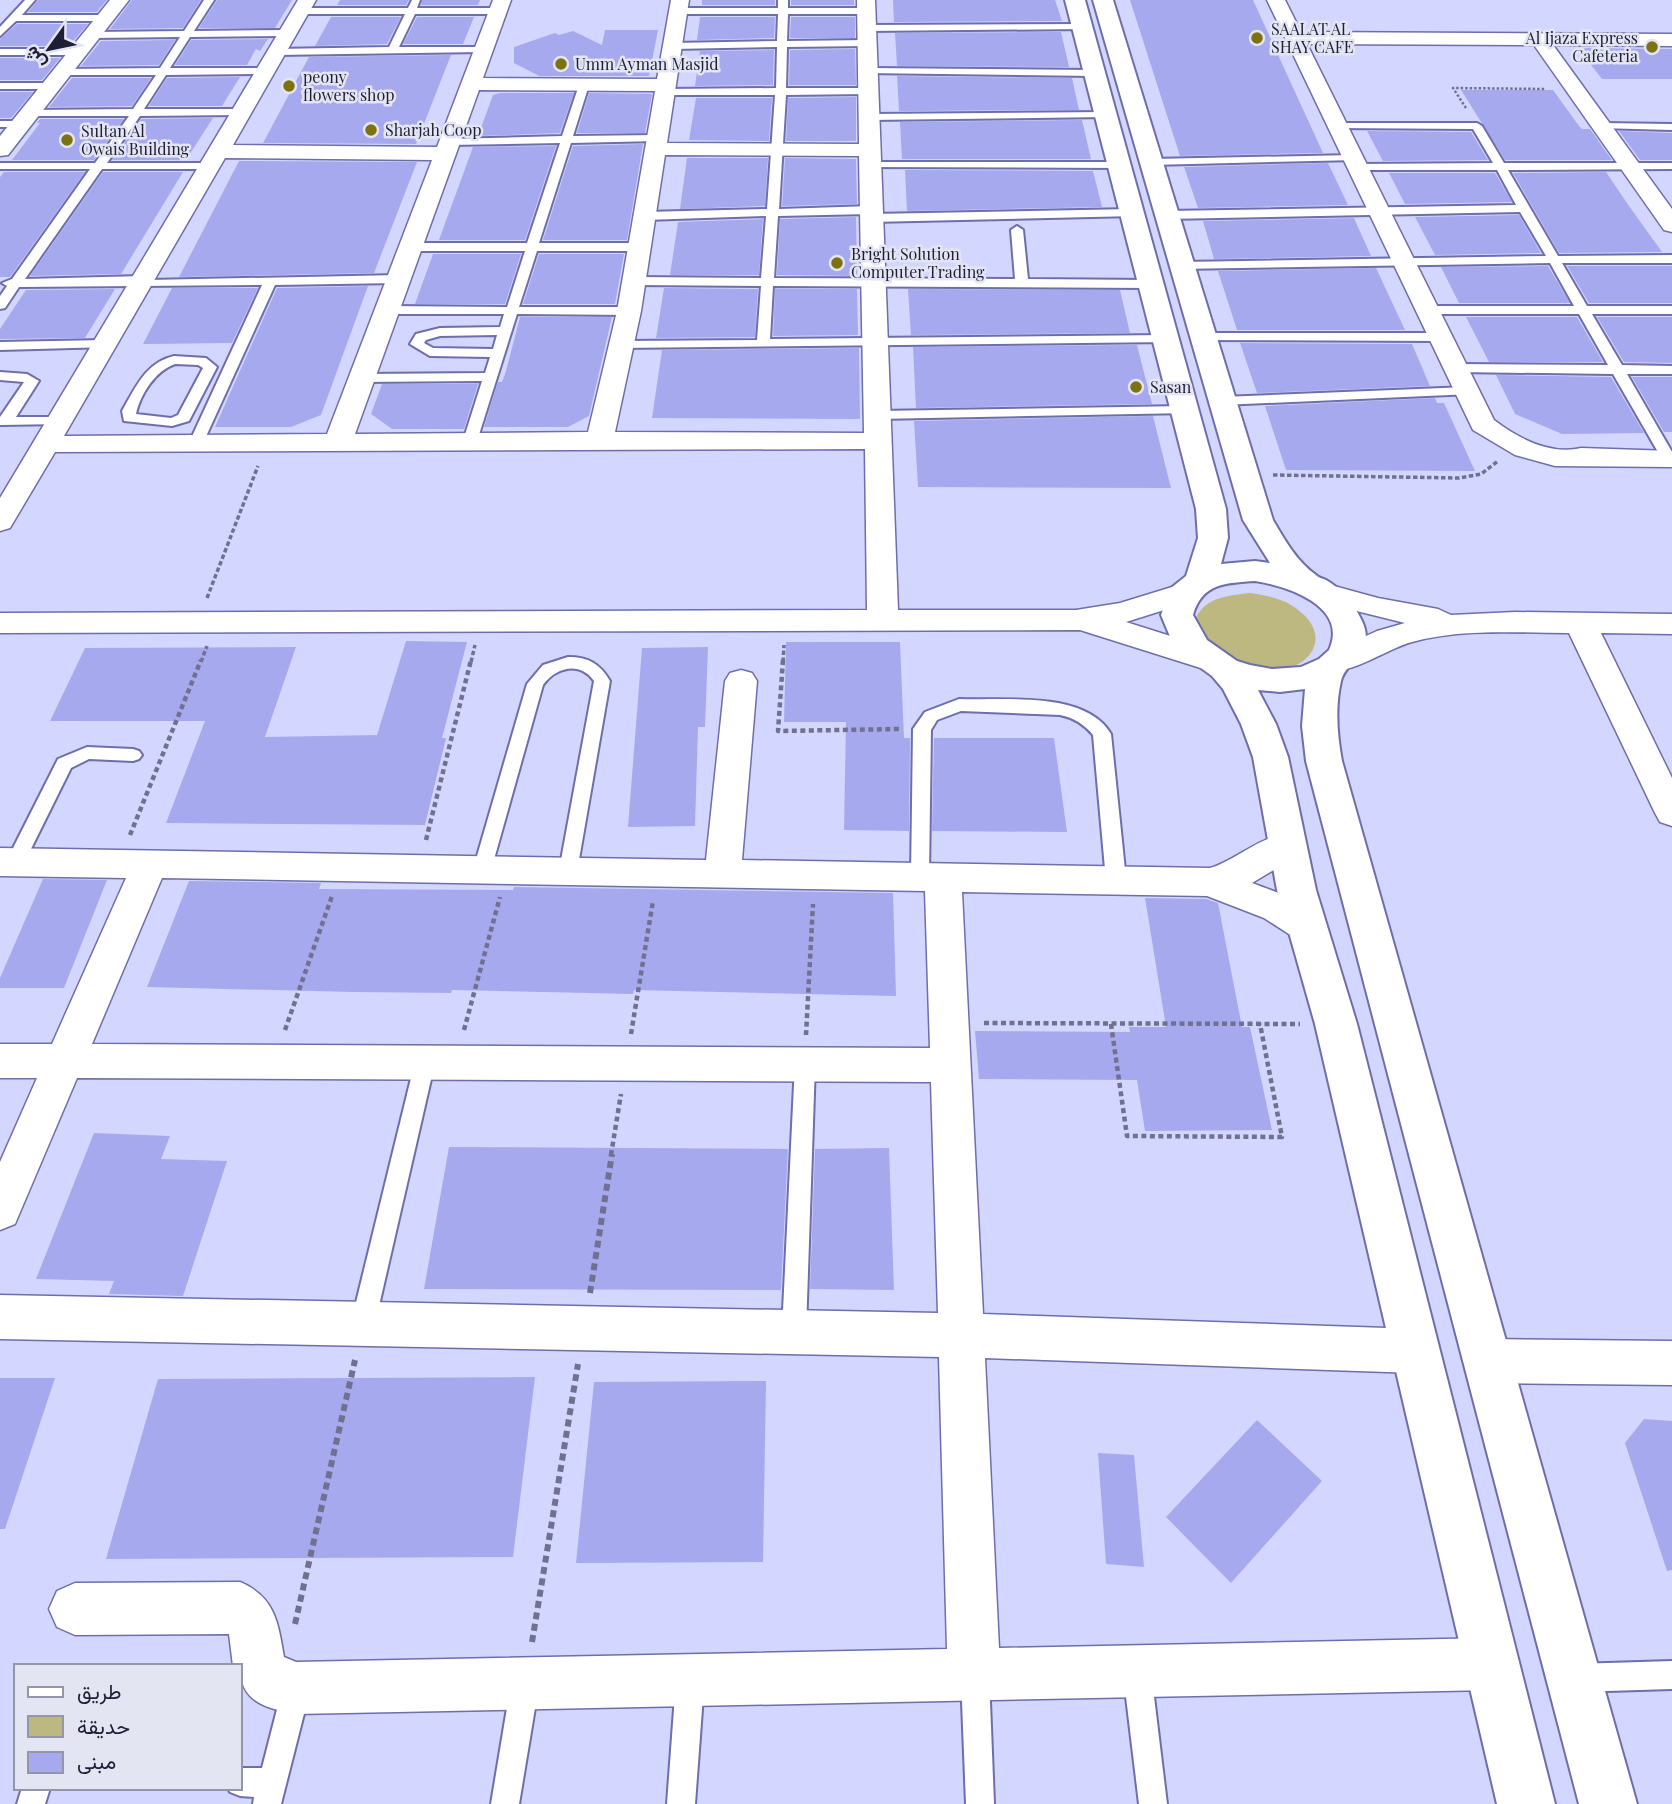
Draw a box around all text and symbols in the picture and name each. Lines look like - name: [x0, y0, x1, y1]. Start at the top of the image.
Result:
- north arrow: [14, 14, 84, 84]
- place label: SAALAT AL SHAY CAFE: [1271, 18, 1354, 57]
- place label: Al Ijaza Express Cafeteria: [1525, 27, 1638, 66]
- marker: SAALAT AL SHAY CAFE: [1249, 30, 1265, 46]
- marker: Al Ijaza Express Cafeteria: [1644, 39, 1660, 55]
- text: ش: [17, 42, 51, 75]
- place label: Umm Ayman Masjid: [575, 53, 719, 74]
- marker: Umm Ayman Masjid: [553, 56, 569, 72]
- place label: peony flowers shop: [303, 66, 395, 105]
- marker: peony flowers shop: [281, 78, 297, 94]
- place label: Sharjah Coop: [385, 119, 482, 140]
- place label: Sultan Al Owais Building: [81, 120, 190, 159]
- marker: Sharjah Coop: [363, 122, 379, 138]
- marker: Sultan Al Owais Building: [59, 132, 75, 148]
- place label: Bright Solution Computer Trading: [851, 243, 985, 282]
- marker: Bright Solution Computer Trading: [829, 255, 845, 271]
- place label: Sasan: [1150, 376, 1192, 397]
- marker: Sasan: [1128, 379, 1144, 395]
- legend: [14, 1664, 242, 1790]
- text: طريق: [77, 1676, 122, 1705]
- text: حديقة: [77, 1711, 130, 1739]
- text: مبنى: [77, 1746, 116, 1774]

